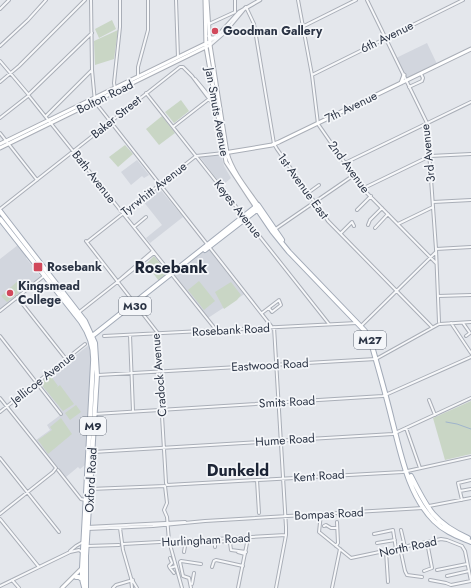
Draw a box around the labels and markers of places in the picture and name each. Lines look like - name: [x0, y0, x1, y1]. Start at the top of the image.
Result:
- place label: Goodman Gallery: [223, 22, 323, 40]
- marker: Goodman Gallery: [210, 26, 220, 36]
- place label: Rosebank: [47, 258, 102, 276]
- marker: Rosebank: [32, 261, 44, 273]
- place label: Kingsmead College: [18, 277, 80, 309]
- marker: Kingsmead College: [5, 288, 15, 298]

